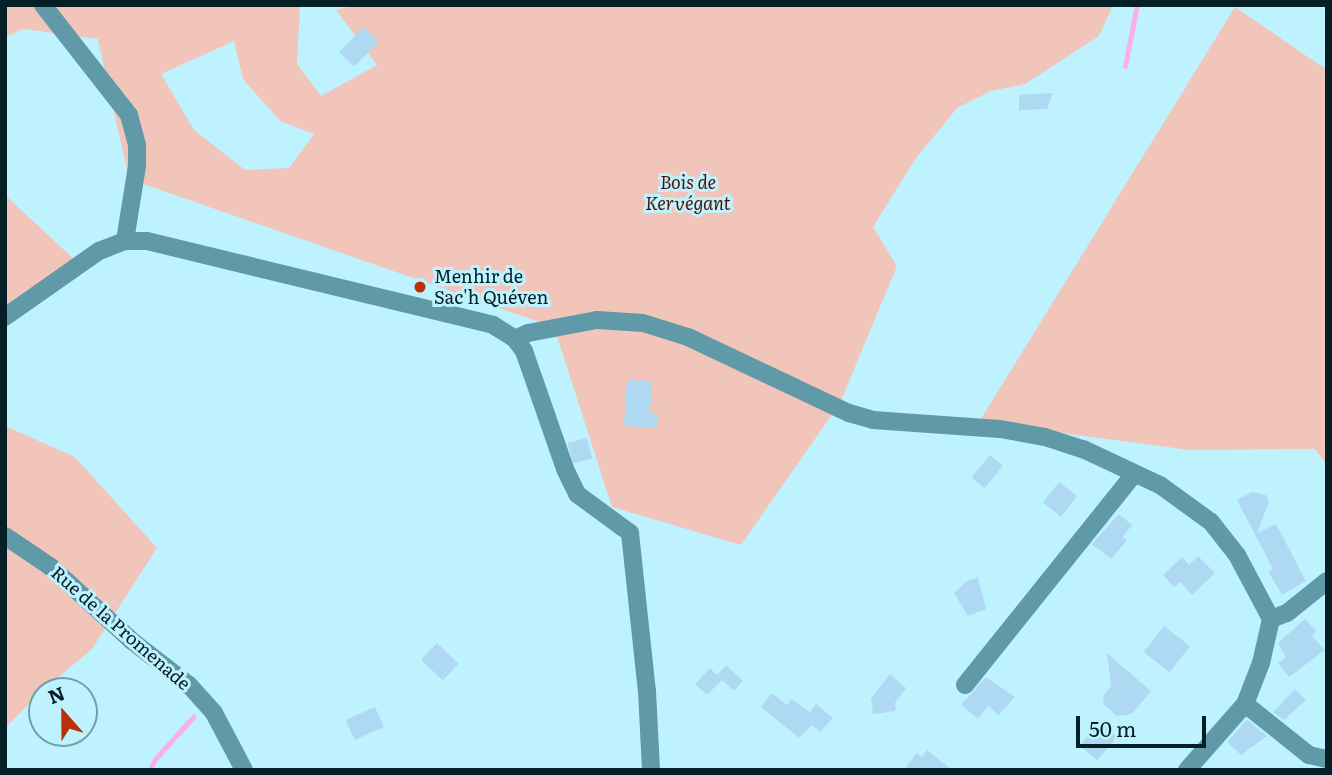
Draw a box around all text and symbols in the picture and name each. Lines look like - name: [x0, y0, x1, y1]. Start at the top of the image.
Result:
- park label: Bois de Kervégant: [645, 172, 731, 214]
- place label: Menhir de Sac'h Quéven: [434, 266, 548, 308]
- marker: Menhir de Sac'h Quéven: [412, 279, 428, 295]
- street label: Rue de la Promenade: [47, 562, 195, 694]
- north arrow: [28, 677, 98, 747]
- text: N: [44, 678, 69, 710]
- scale bar: [1080, 702, 1210, 746]
- text: 50 m: [1089, 712, 1136, 743]

